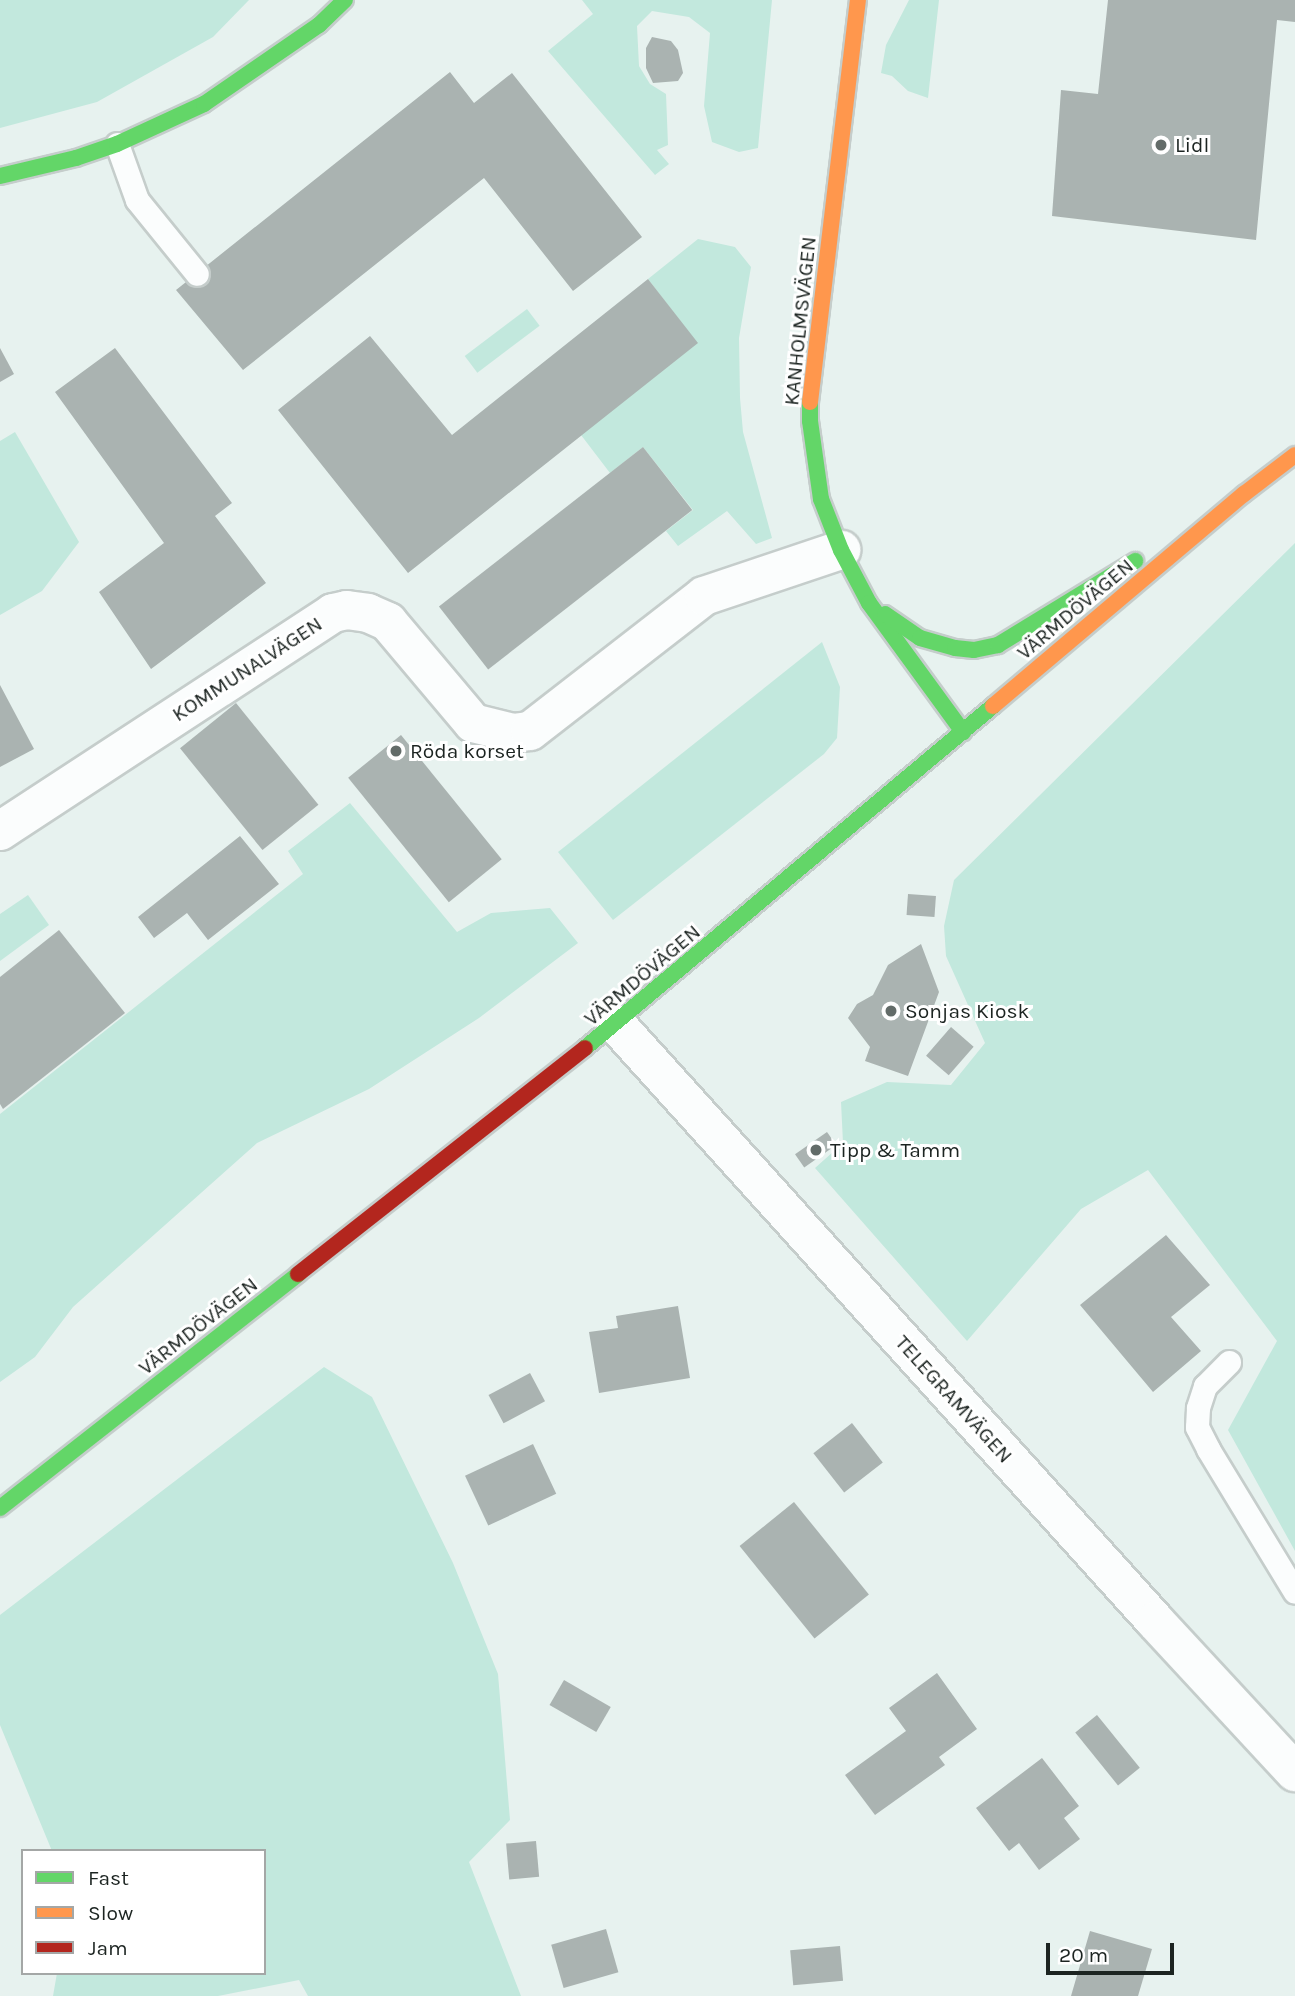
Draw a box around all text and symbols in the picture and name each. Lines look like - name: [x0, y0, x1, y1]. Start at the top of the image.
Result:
- place label: Lidl: [1175, 132, 1209, 158]
- marker: Lidl: [1153, 137, 1169, 153]
- street label: KANHOLMSVÄGEN: [779, 235, 821, 407]
- street label: VÄRMDÖVÄGEN: [1012, 553, 1138, 665]
- street label: KOMMUNALVÄGEN: [167, 611, 327, 727]
- place label: Röda korset: [410, 738, 524, 764]
- marker: Röda korset: [388, 743, 404, 759]
- street label: VÄRMDÖVÄGEN: [579, 919, 705, 1031]
- place label: Sonjas Kiosk: [905, 998, 1029, 1024]
- marker: Sonjas Kiosk: [883, 1003, 899, 1019]
- place label: Tipp & Tamm: [830, 1137, 960, 1163]
- marker: Tipp & Tamm: [808, 1142, 824, 1158]
- street label: VÄRMDÖVÄGEN: [134, 1272, 262, 1380]
- street label: TELEGRAMVÄGEN: [890, 1330, 1018, 1468]
- legend: [21, 1849, 266, 1975]
- text: Fast: [88, 1866, 129, 1890]
- text: Slow: [88, 1901, 133, 1925]
- scale bar: [1050, 1930, 1178, 1974]
- text: Jam: [88, 1936, 128, 1960]
- text: 20 m: [1059, 1943, 1108, 1967]

